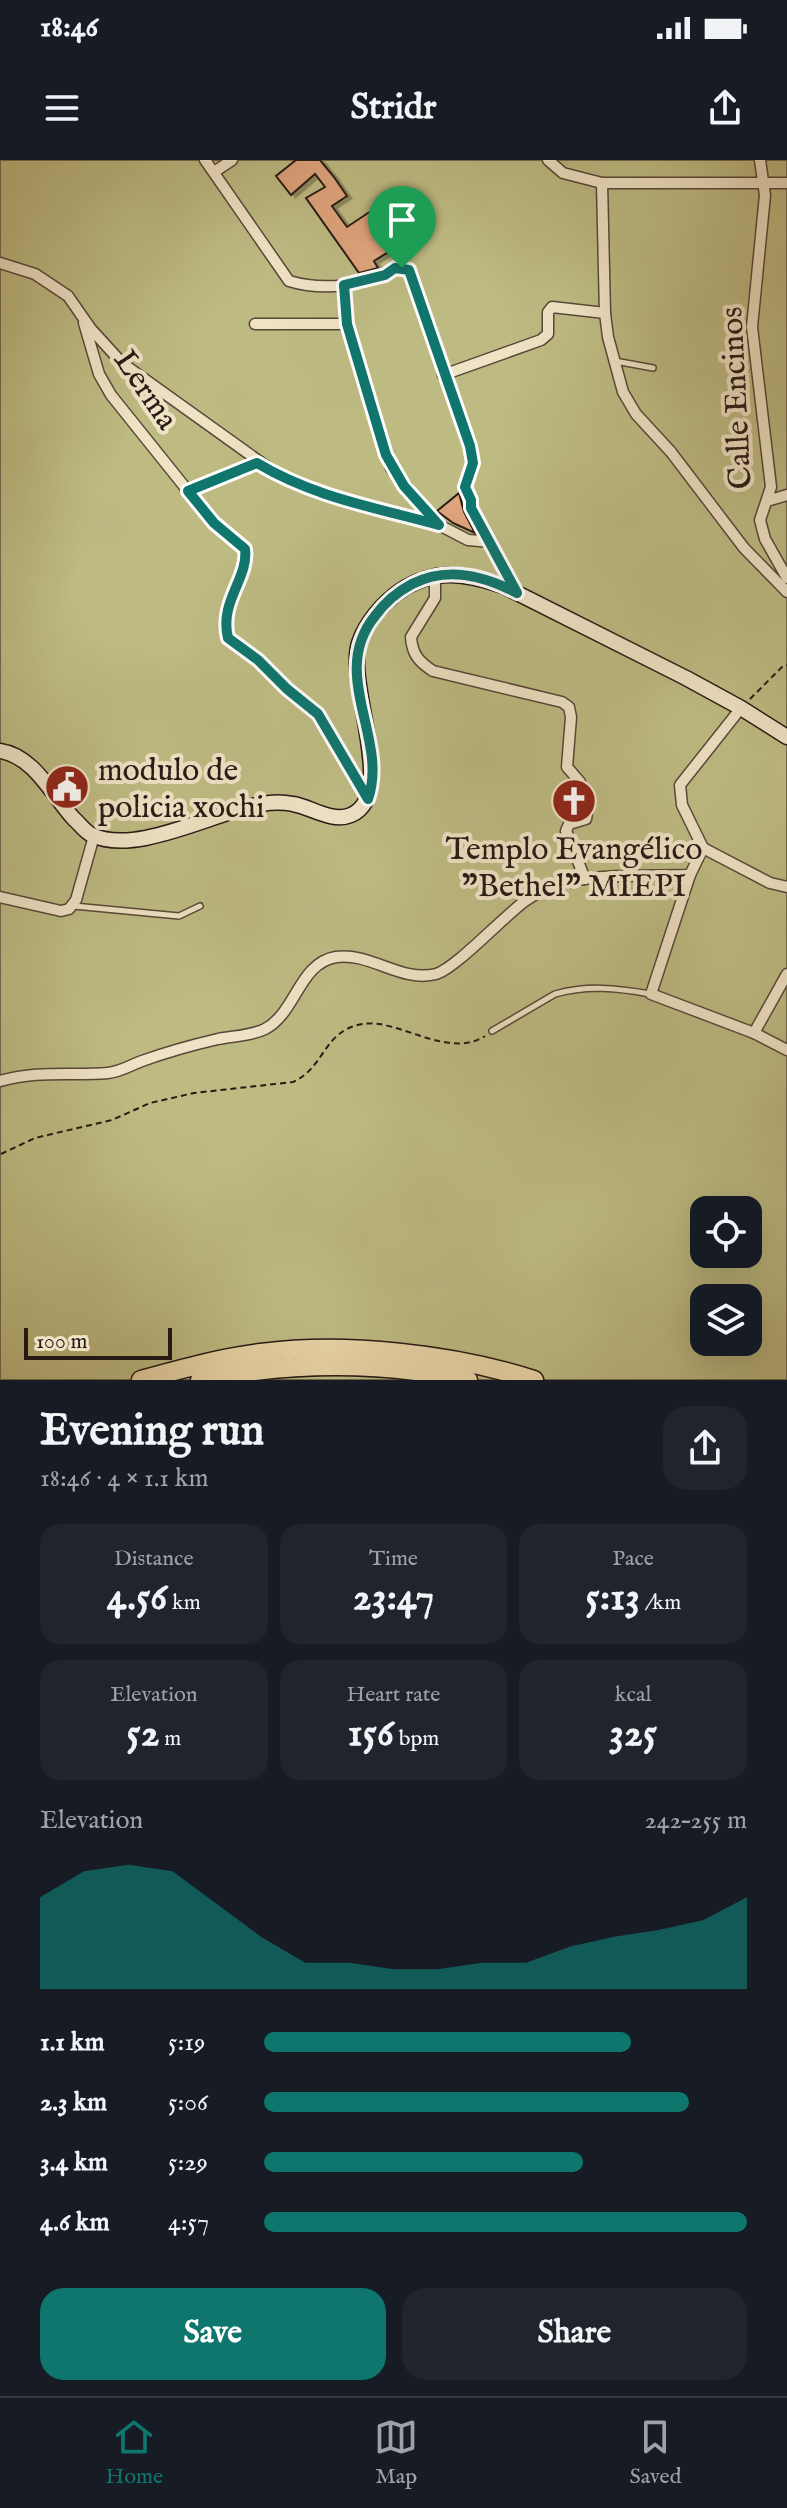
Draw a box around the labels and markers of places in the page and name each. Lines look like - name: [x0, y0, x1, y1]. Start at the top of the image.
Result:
- pin: [368, 186, 436, 268]
- place label: modulo de policia xochi: [98, 751, 265, 829]
- public building icon: modulo de policia xochi: [43, 763, 91, 811]
- church icon: Templo Evangélico "Bethel" MIEPI: [550, 777, 598, 825]
- place label: Templo Evangélico "Bethel" MIEPI: [445, 830, 703, 908]

